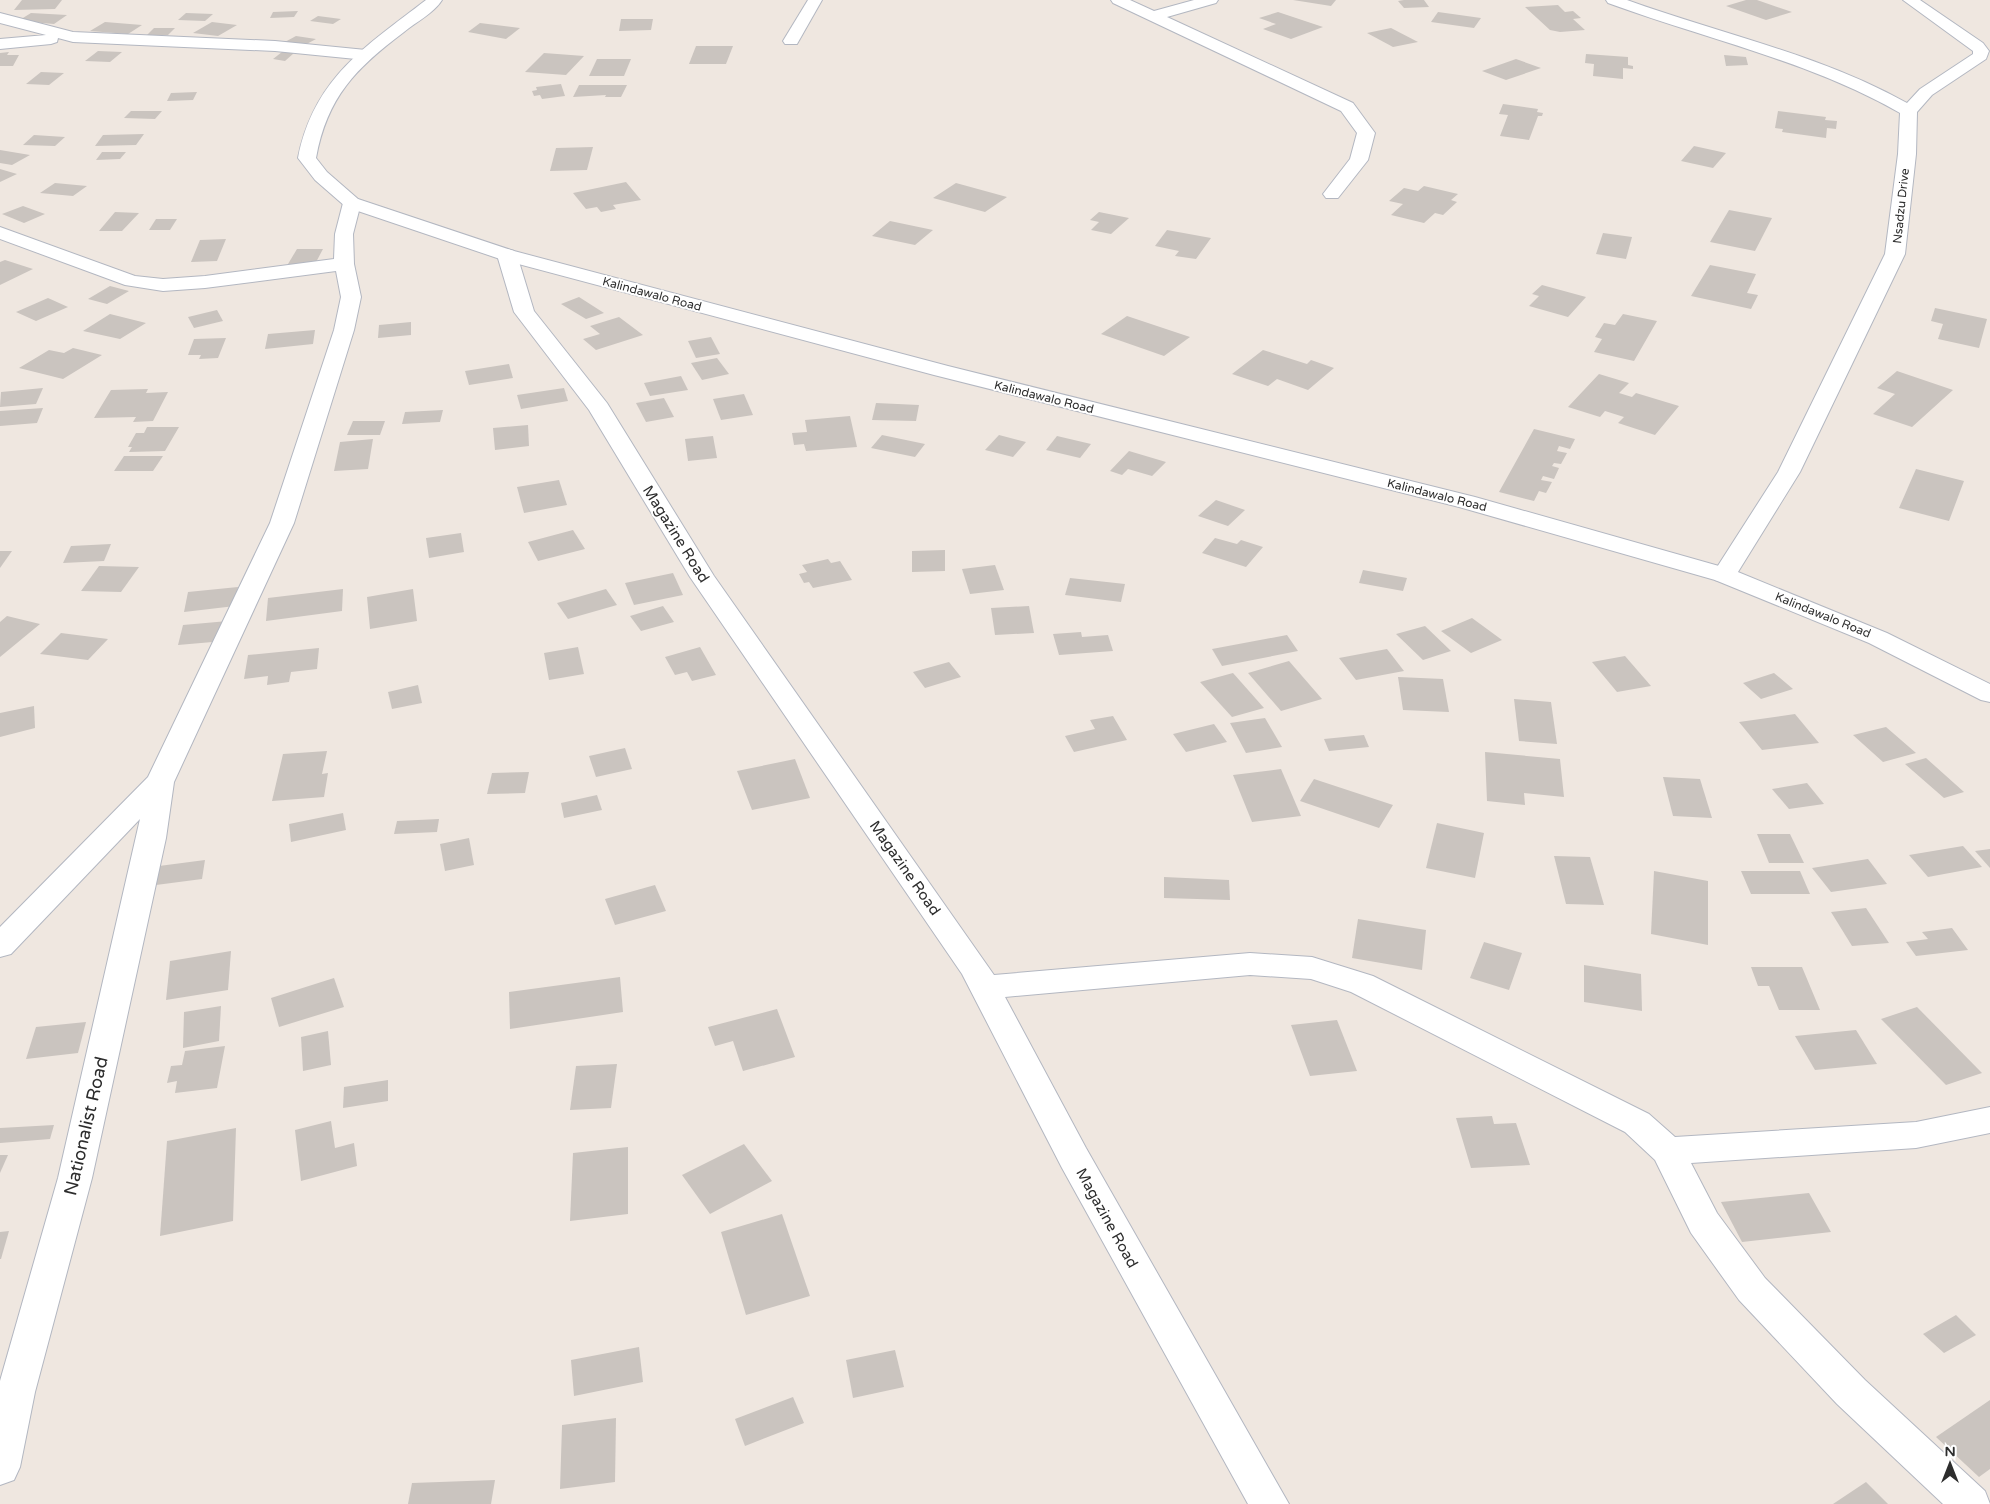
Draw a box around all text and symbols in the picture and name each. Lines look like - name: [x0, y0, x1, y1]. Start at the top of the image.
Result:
- street label: Nsadzu Drive: [1890, 168, 1912, 244]
- street label: Kalindawalo Road: [601, 274, 703, 314]
- street label: Kalindawalo Road: [993, 378, 1095, 416]
- street label: Kalindawalo Road: [1386, 476, 1488, 514]
- street label: Magazine Road: [639, 482, 713, 586]
- street label: Kalindawalo Road: [1773, 589, 1873, 641]
- street label: Magazine Road: [866, 817, 944, 919]
- street label: Nationalist Road: [59, 1054, 113, 1198]
- street label: Magazine Road: [1072, 1165, 1142, 1271]
- north arrow: [1925, 1439, 1975, 1489]
- text: N: [1944, 1443, 1956, 1460]

